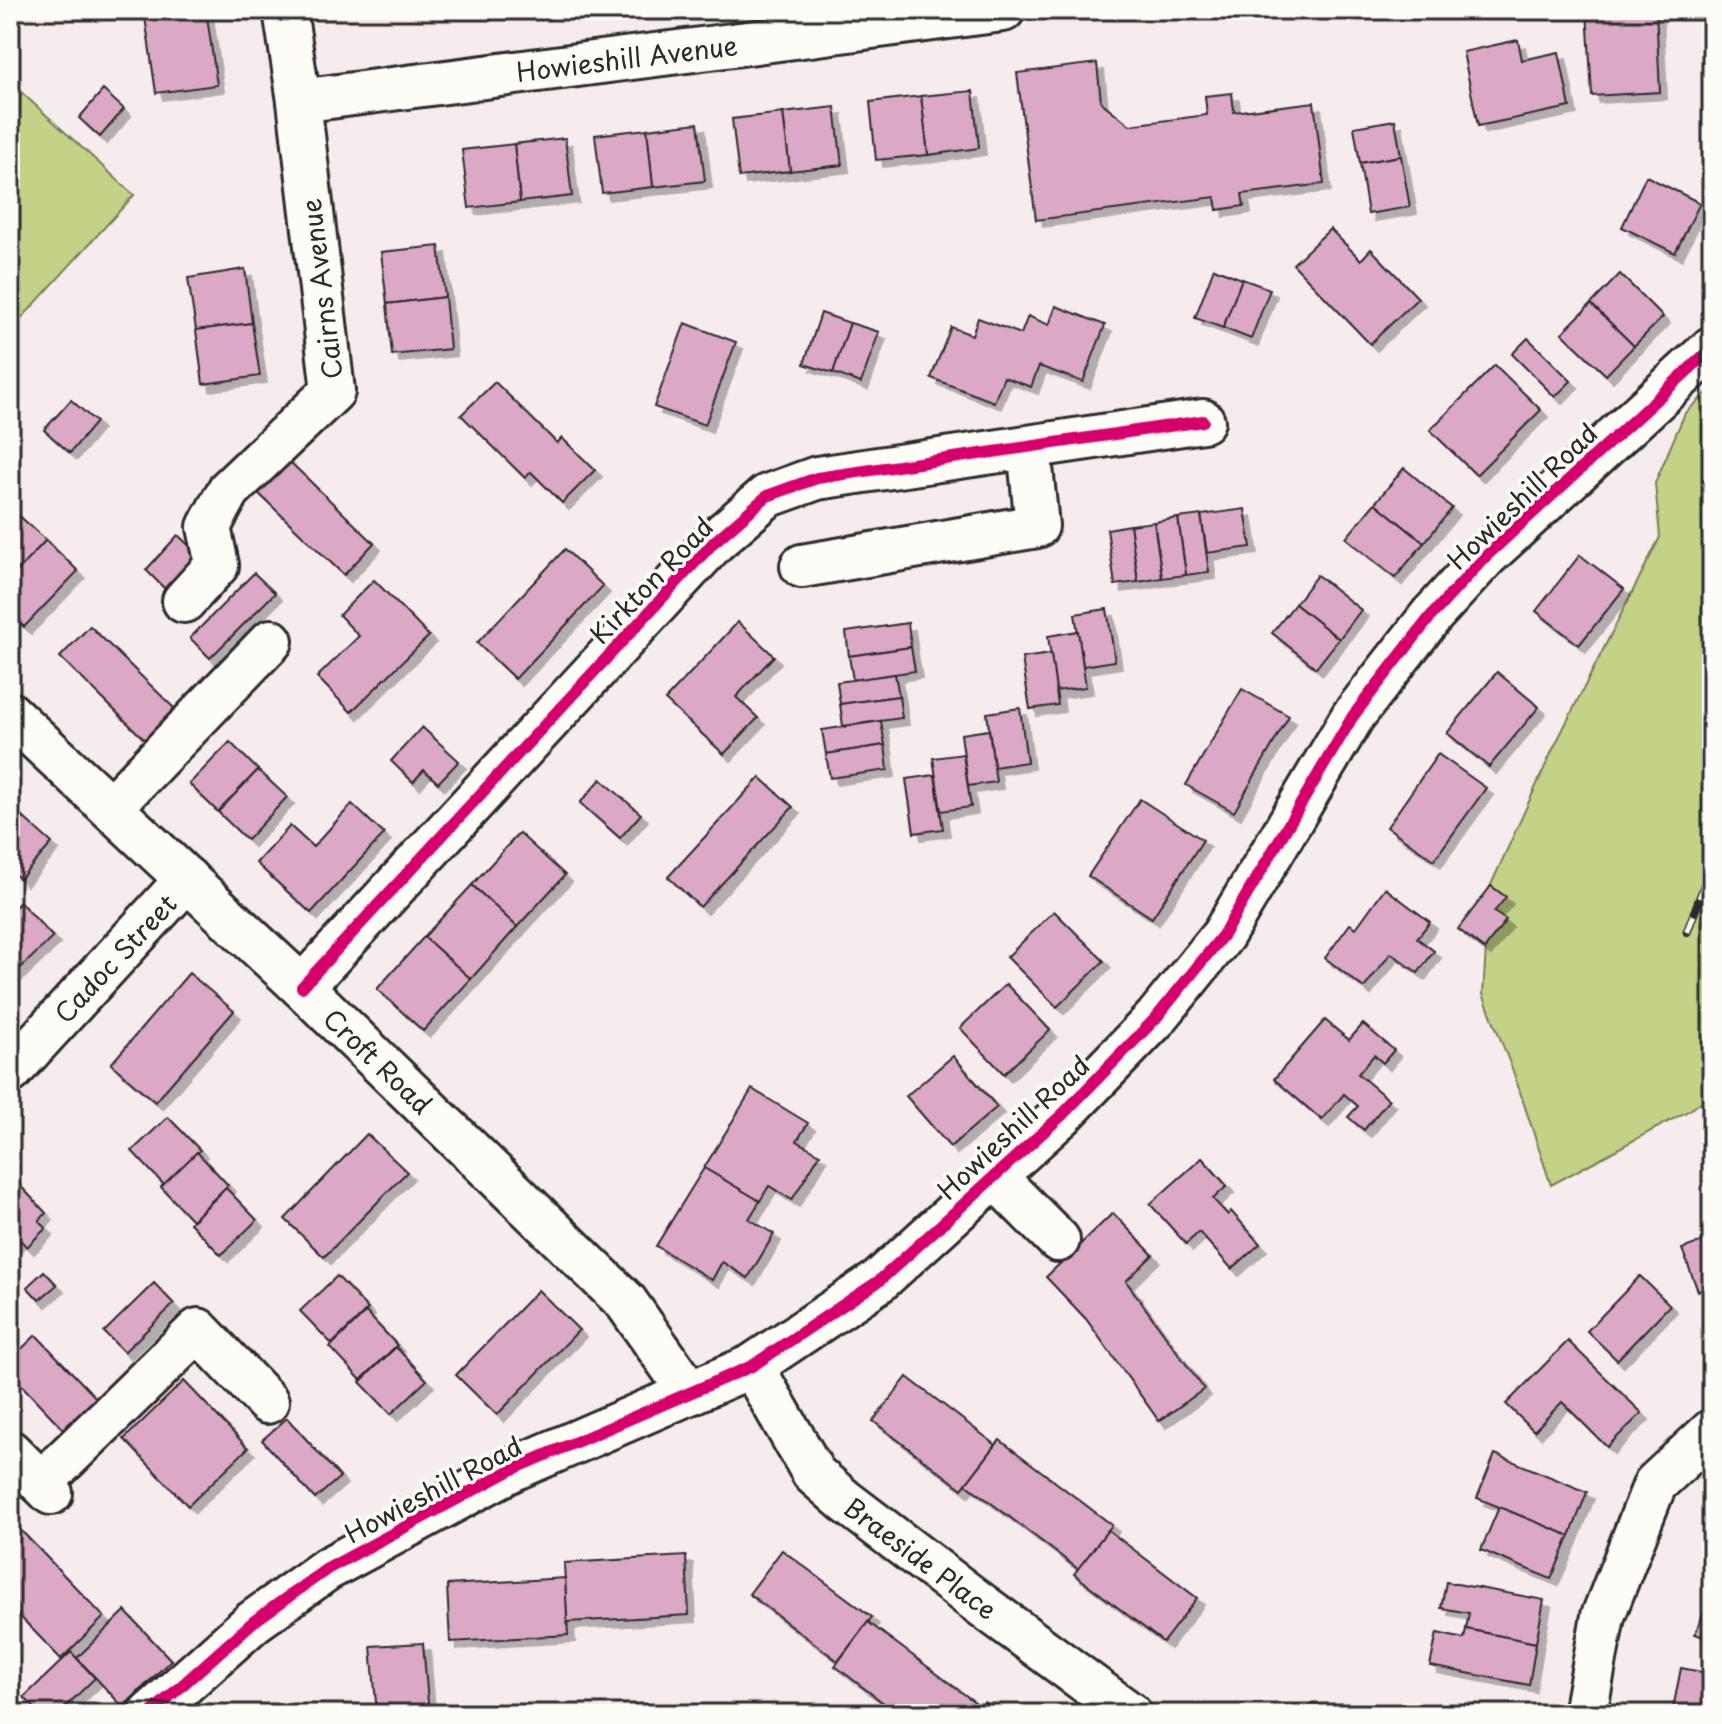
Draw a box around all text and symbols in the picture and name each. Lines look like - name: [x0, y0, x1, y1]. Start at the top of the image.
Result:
- street label: Howieshill Avenue: [514, 25, 740, 91]
- street label: Cairns Avenue: [291, 197, 351, 381]
- street label: Howieshill Road: [1438, 414, 1606, 578]
- street label: Kirkton Road: [580, 508, 722, 652]
- street label: Cadoc Street: [45, 885, 185, 1031]
- street label: Croft Road: [315, 999, 441, 1123]
- street label: Howieshill Road: [928, 1046, 1098, 1208]
- street label: Howieshill Road: [337, 1426, 529, 1552]
- street label: Braeside Place: [836, 1488, 1006, 1628]

